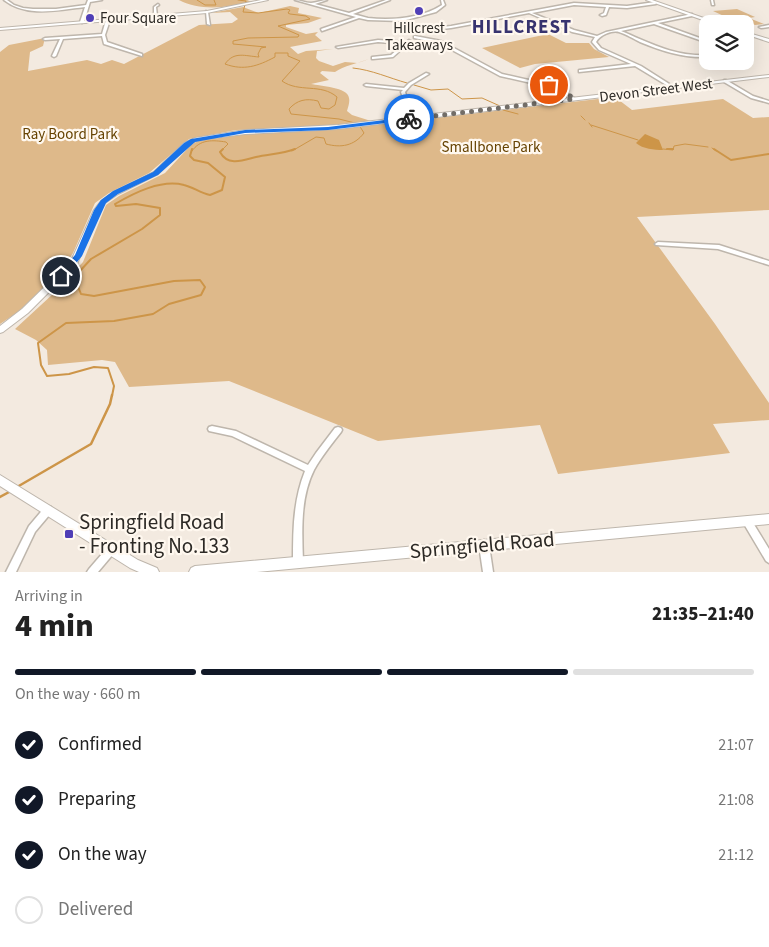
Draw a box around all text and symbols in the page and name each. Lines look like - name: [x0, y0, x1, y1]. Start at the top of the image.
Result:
- marker: Hillcrest Takeaways: [413, 5, 425, 17]
- place label: Four Square: [100, 8, 176, 29]
- marker: Four Square: [84, 12, 96, 24]
- district label: HILLCREST: [472, 14, 572, 41]
- map controls: [699, 15, 754, 70]
- button: layers: [699, 15, 754, 70]
- place label: Hillcrest Takeaways: [385, 18, 453, 56]
- pin: [528, 64, 570, 106]
- icon: bag: [535, 71, 563, 99]
- street label: Devon Street West: [598, 73, 714, 108]
- courier: [384, 94, 434, 144]
- icon: bike: [395, 105, 423, 133]
- park label: Ray Boord Park: [22, 124, 118, 145]
- park label: Smallbone Park: [442, 137, 541, 158]
- pin: [40, 255, 82, 297]
- icon: home: [47, 262, 75, 290]
- place label: Springfield Road - Fronting No.133: [79, 507, 229, 561]
- street label: Springfield Road: [408, 524, 556, 566]
- marker: Springfield Road - Fronting No.133: [63, 528, 75, 540]
- text: Arriving in: [15, 585, 83, 607]
- text: 21:35–21:40: [652, 601, 754, 628]
- text: 4 min: [15, 603, 94, 649]
- text: On the way · 660 m: [15, 683, 140, 705]
- icon: check: [15, 731, 43, 759]
- text: Confirmed: [58, 731, 142, 758]
- text: 21:07: [718, 734, 754, 756]
- icon: check: [15, 786, 43, 814]
- text: Preparing: [58, 786, 136, 813]
- text: 21:08: [718, 789, 754, 811]
- icon: check: [15, 841, 43, 869]
- text: On the way: [58, 841, 147, 868]
- text: 21:12: [718, 844, 754, 866]
- text: Delivered: [58, 896, 133, 923]

